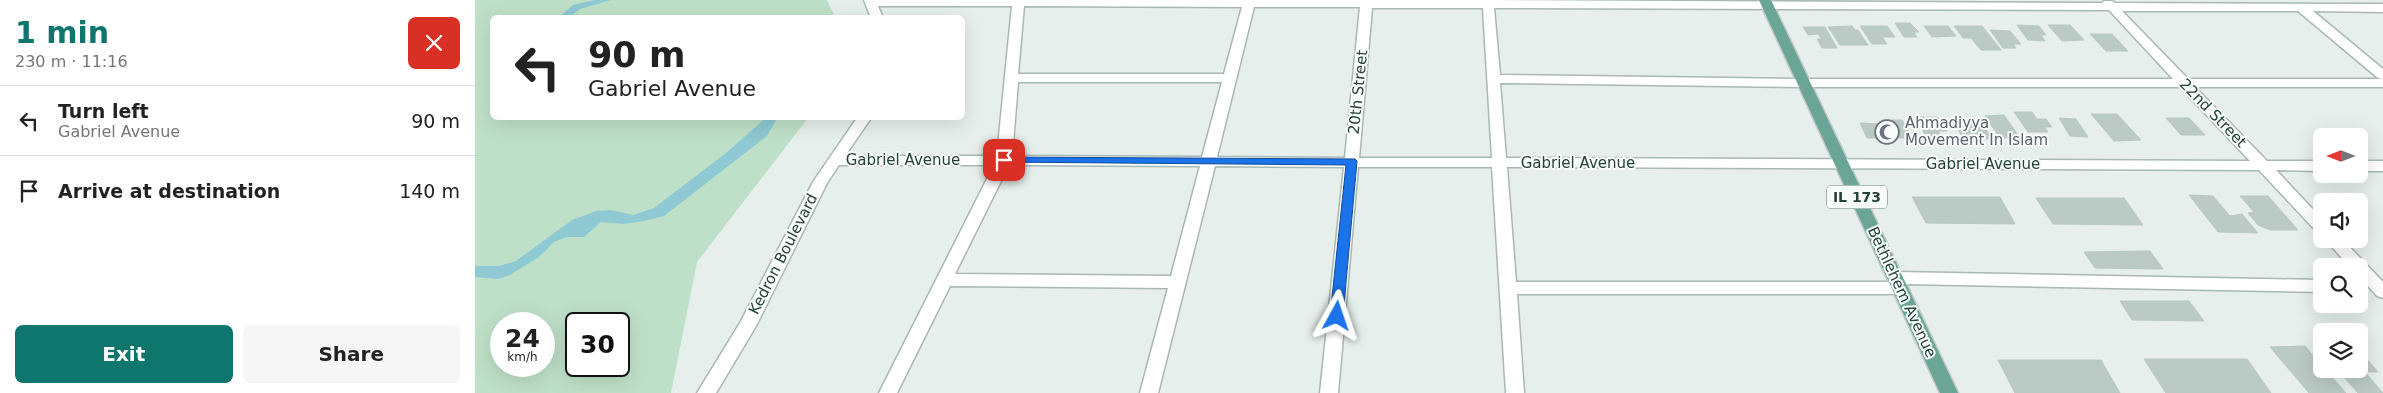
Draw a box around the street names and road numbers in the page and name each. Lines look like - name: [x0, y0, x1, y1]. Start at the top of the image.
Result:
- street label: 20th Street: [1345, 49, 1371, 135]
- street label: 22nd Street: [2176, 75, 2250, 151]
- street label: Gabriel Avenue: [846, 151, 960, 169]
- street label: Gabriel Avenue: [1521, 154, 1635, 172]
- street label: Gabriel Avenue: [1926, 155, 2040, 173]
- road number: IL 173: [1827, 186, 1887, 208]
- street label: Kedron Boulevard: [745, 191, 821, 317]
- street label: Bethlehem Avenue: [1864, 224, 1940, 360]

